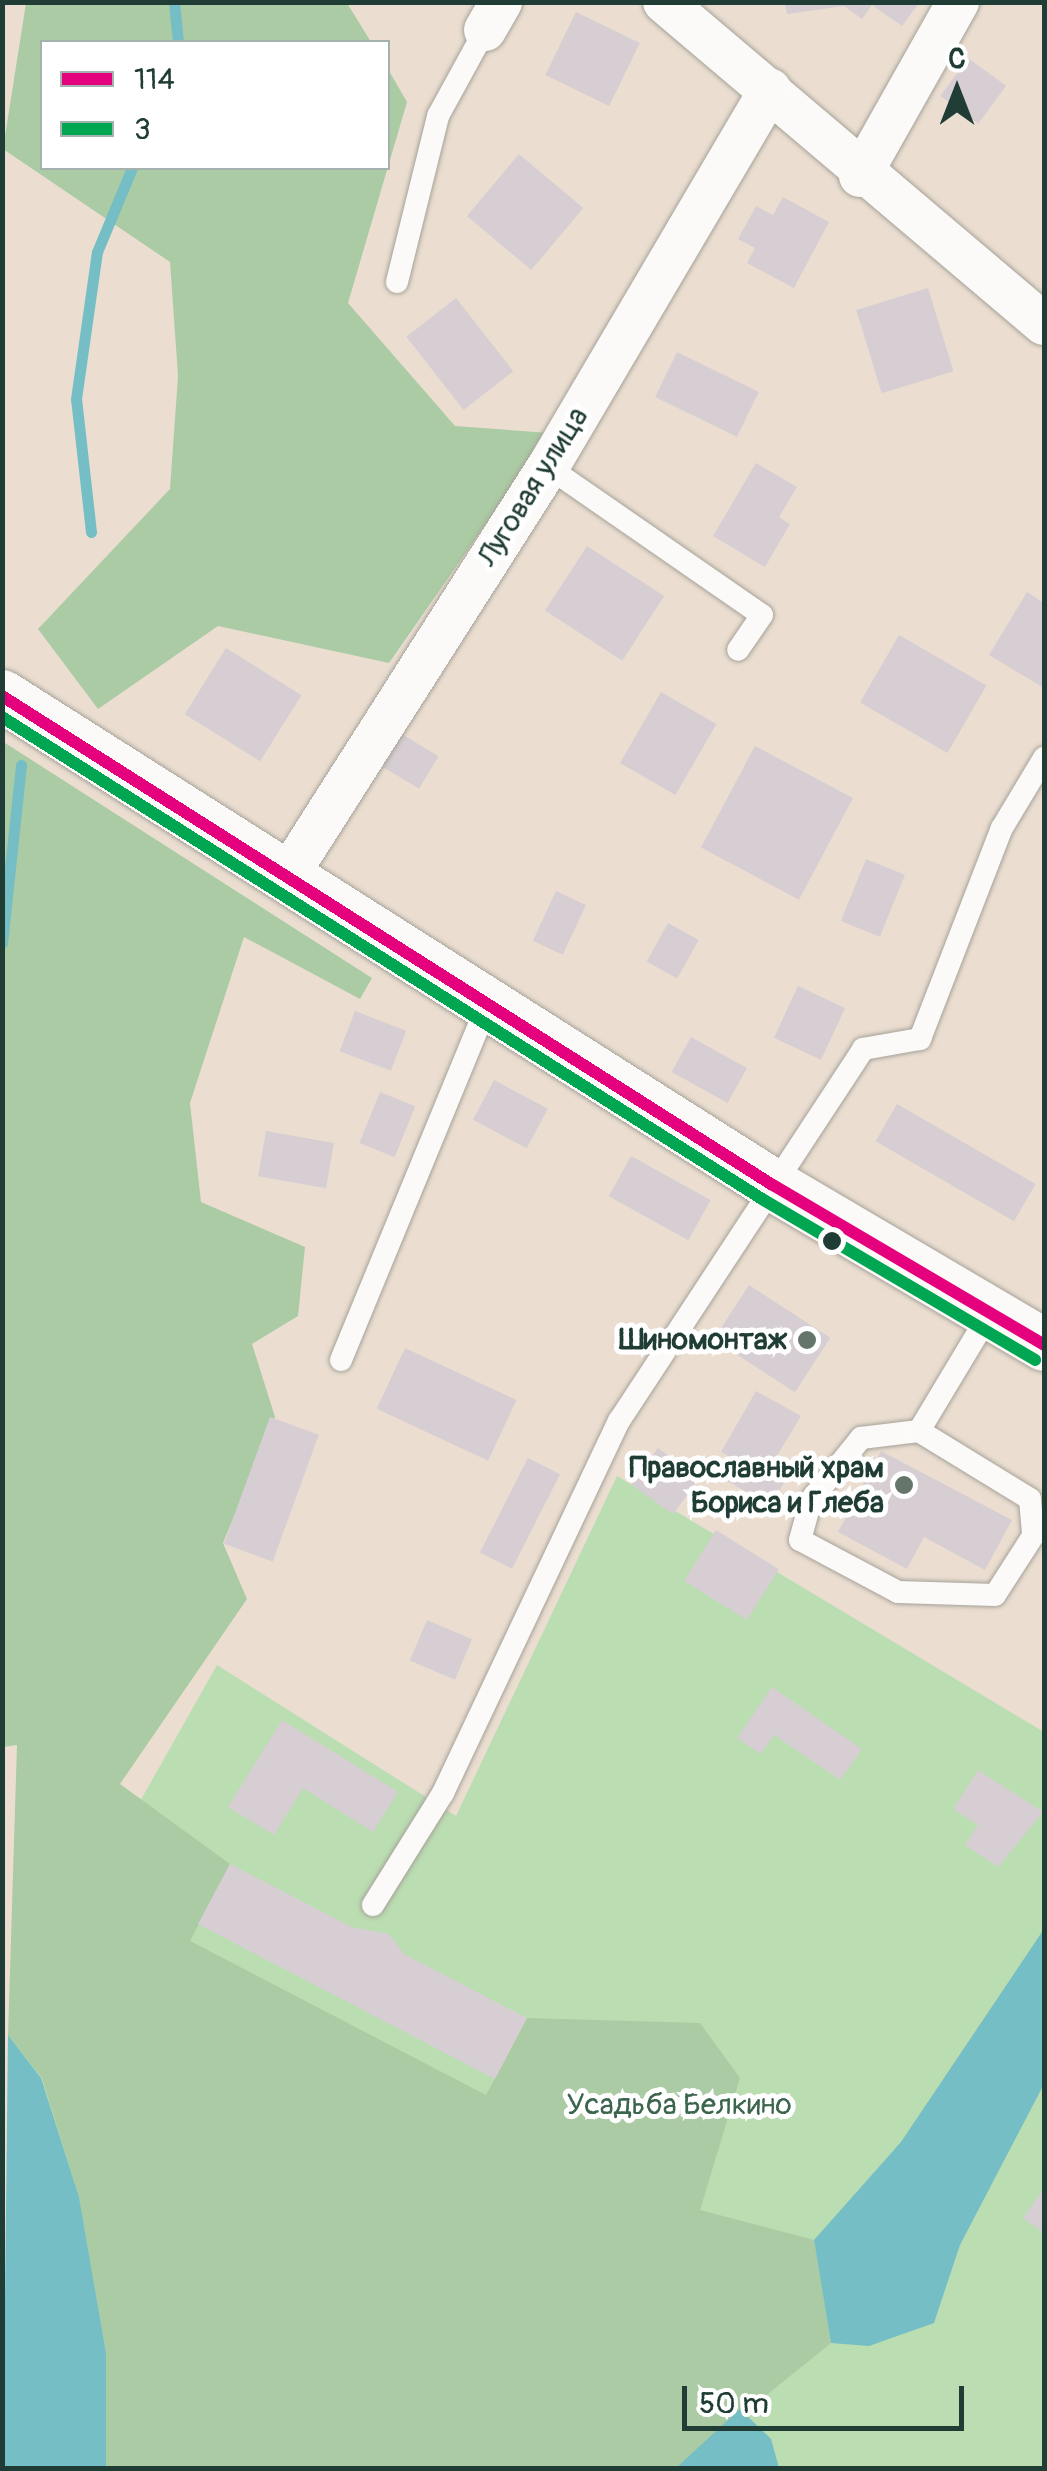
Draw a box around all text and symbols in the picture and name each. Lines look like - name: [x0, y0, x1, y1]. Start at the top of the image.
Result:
- legend: [40, 40, 390, 170]
- north arrow: [907, 40, 1007, 140]
- text: С: [948, 42, 966, 77]
- text: 114: [134, 61, 175, 98]
- text: 3: [134, 111, 151, 148]
- street label: Луговая улица: [470, 401, 596, 573]
- unlabelled marker: [822, 1231, 842, 1251]
- place label: Шиномонтаж: [619, 1322, 787, 1358]
- marker: Шиномонтаж: [796, 1329, 818, 1351]
- place label: Православный храм Бориса и Глеба: [629, 1450, 884, 1520]
- marker: Православный храм Бориса и Глеба: [893, 1474, 915, 1496]
- park label: Усадьба Белкино: [566, 2087, 792, 2123]
- scale bar: [687, 2366, 970, 2428]
- text: 50 m: [699, 2385, 769, 2422]

